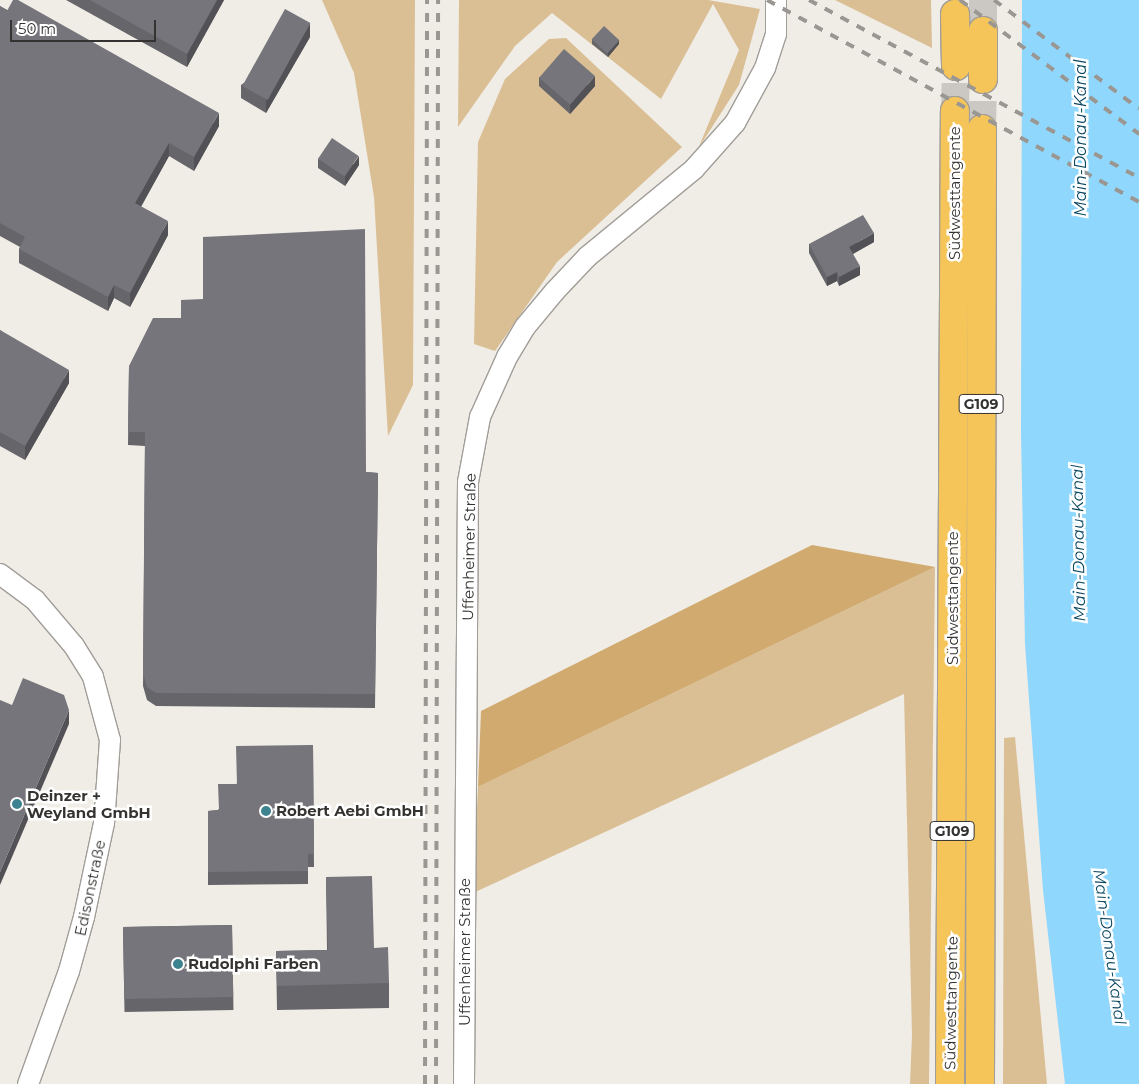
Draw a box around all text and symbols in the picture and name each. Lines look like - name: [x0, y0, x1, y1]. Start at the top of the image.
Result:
- scale bar: [12, 10, 159, 42]
- text: 50 m: [18, 19, 56, 38]
- water label: Main-Donau-Kanal: [1071, 60, 1091, 216]
- street label: Südwesttangente: [946, 126, 964, 260]
- road number: G109: [958, 392, 1004, 416]
- water label: Main-Donau-Kanal: [1068, 464, 1090, 622]
- street label: Uffenheimer Straße: [459, 473, 479, 621]
- street label: Südwesttangente: [944, 531, 962, 665]
- place label: Deinzer + Weyland GmbH: [27, 786, 151, 821]
- marker: Deinzer + Weyland GmbH: [11, 798, 23, 810]
- place label: Robert Aebi GmbH: [276, 802, 424, 820]
- marker: Robert Aebi GmbH: [260, 805, 272, 817]
- road number: G109: [930, 819, 974, 842]
- street label: Edisonstraße: [71, 838, 109, 938]
- water label: Main-Donau-Kanal: [1089, 868, 1129, 1026]
- street label: Uffenheimer Straße: [456, 878, 474, 1026]
- street label: Südwesttangente: [941, 936, 961, 1070]
- place label: Rudolphi Farben: [188, 955, 319, 973]
- marker: Rudolphi Farben: [172, 958, 184, 970]

